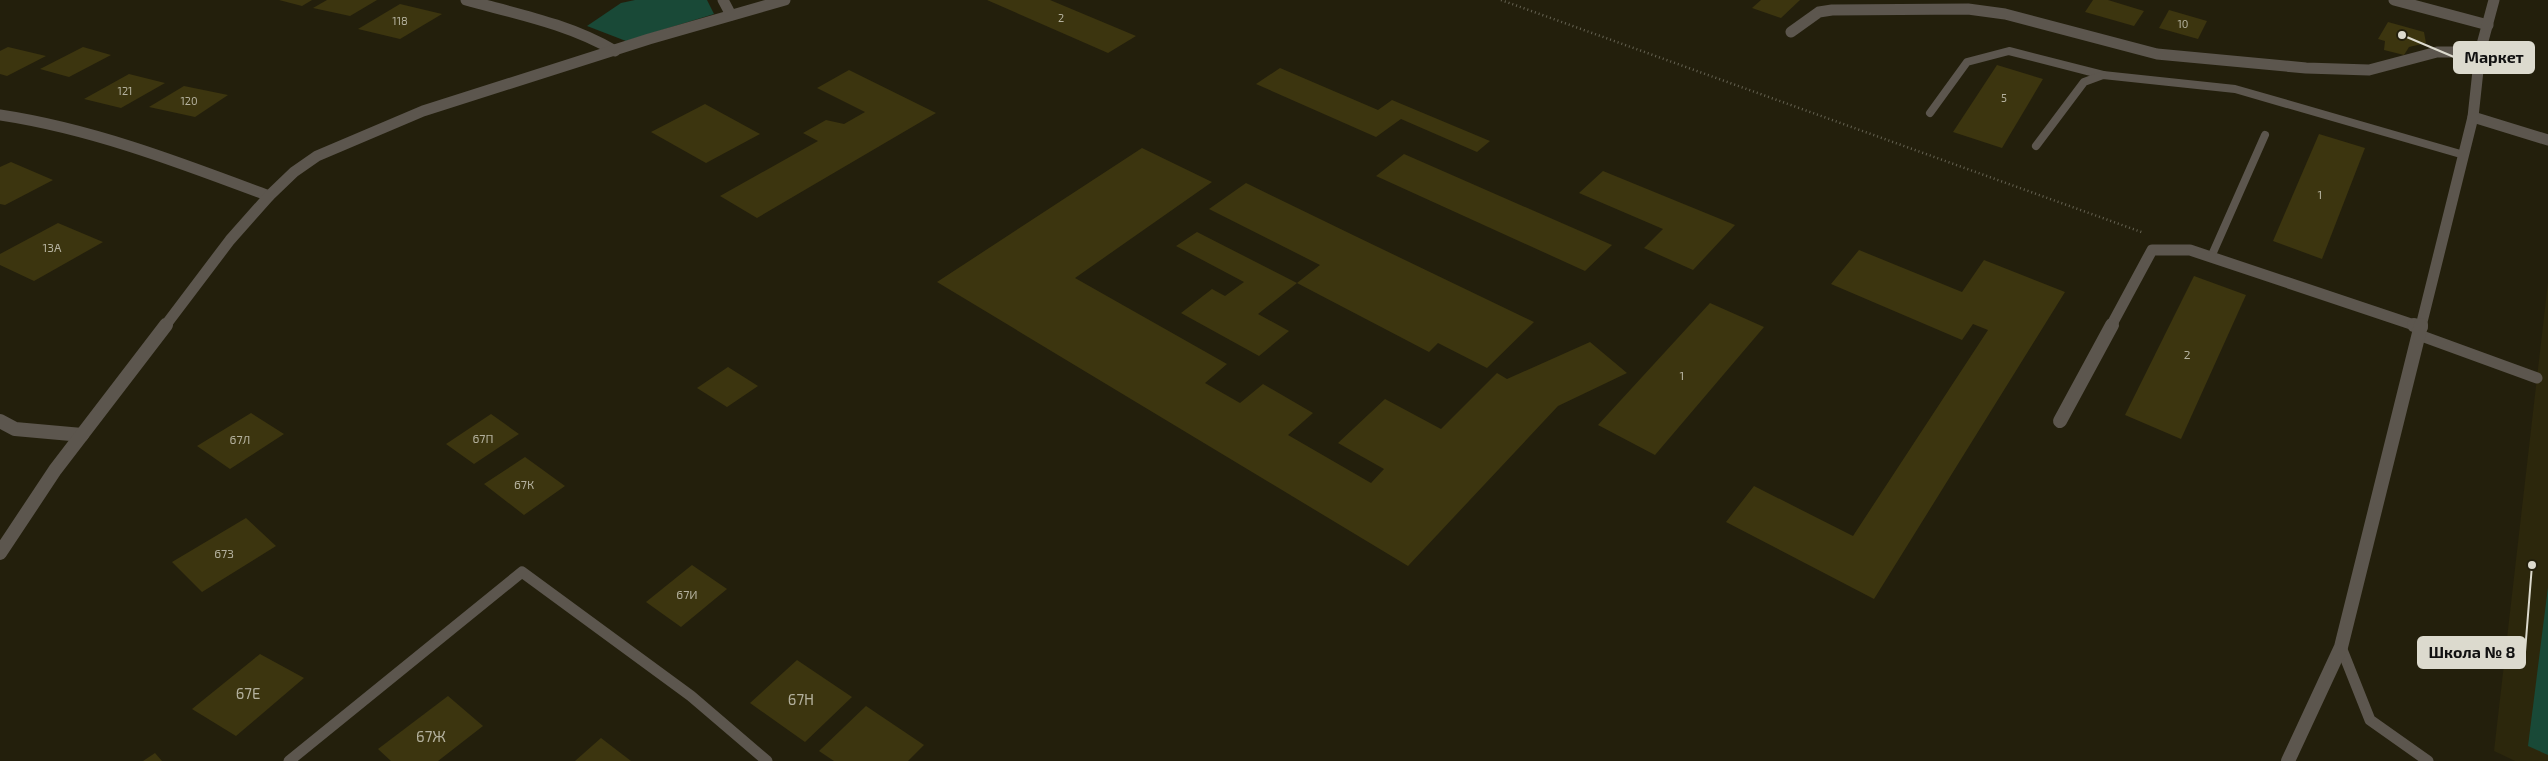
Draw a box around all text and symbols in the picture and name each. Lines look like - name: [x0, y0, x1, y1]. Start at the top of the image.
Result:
- house number: 2: [1058, 11, 1064, 24]
- house number: 118: [392, 14, 408, 27]
- house number: 10: [2177, 17, 2189, 30]
- callout: Маркет: [2454, 42, 2534, 73]
- text: Маркет: [2464, 47, 2524, 66]
- house number: 121: [118, 84, 132, 97]
- house number: 5: [2001, 91, 2007, 104]
- house number: 120: [180, 94, 198, 107]
- house number: 1: [2318, 187, 2322, 201]
- house number: 13А: [43, 240, 62, 254]
- house number: 2: [2184, 347, 2191, 361]
- house number: 1: [1680, 368, 1684, 382]
- house number: 67П: [472, 431, 494, 445]
- house number: 67Л: [230, 432, 250, 446]
- house number: 67К: [514, 477, 534, 491]
- house number: 67З: [214, 546, 234, 560]
- house number: 67И: [676, 587, 698, 601]
- callout: Школа № 8: [2418, 637, 2525, 668]
- text: Школа № 8: [2428, 642, 2516, 661]
- house number: 67Е: [236, 684, 260, 702]
- house number: 67Н: [788, 690, 814, 708]
- house number: 67Ж: [416, 727, 446, 745]

